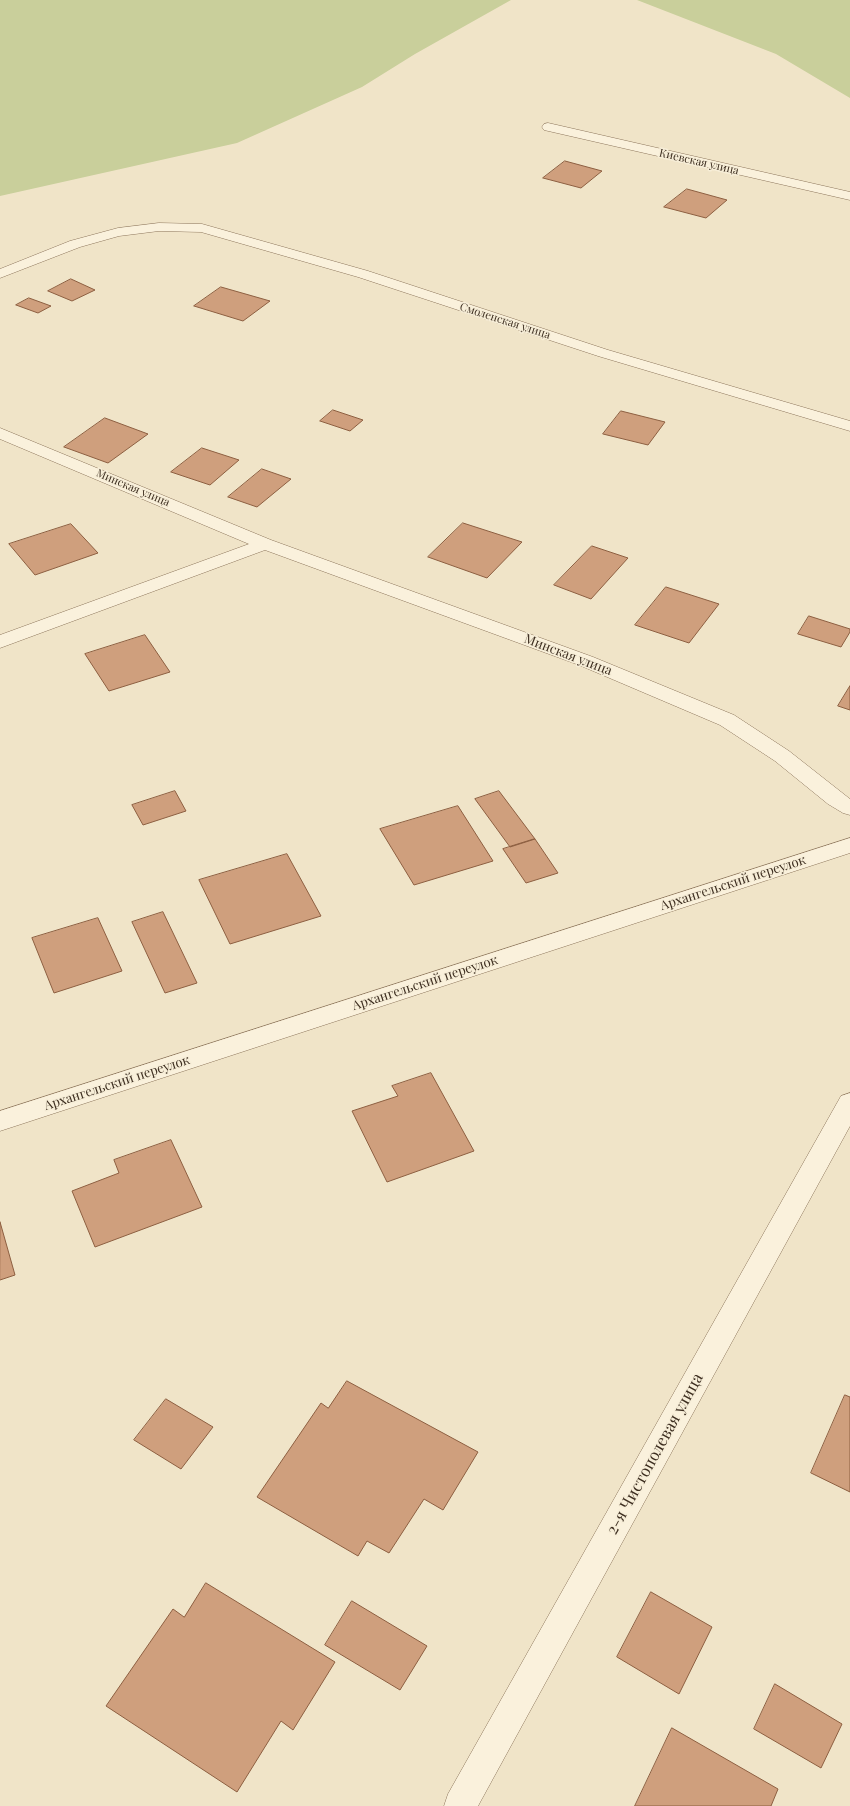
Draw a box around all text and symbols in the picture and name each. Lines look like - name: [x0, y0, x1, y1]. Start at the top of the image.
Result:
- street label: Киевская улица: [658, 146, 740, 178]
- street label: Смоленская улица: [458, 300, 552, 342]
- street label: Минская улица: [94, 467, 172, 509]
- street label: Минская улица: [522, 631, 614, 679]
- street label: Архангельский переулок: [658, 852, 808, 914]
- street label: Архангельский переулок: [350, 952, 500, 1014]
- street label: Архангельский переулок: [42, 1052, 192, 1114]
- street label: 2-я Чистополевая улица: [603, 1370, 707, 1538]

